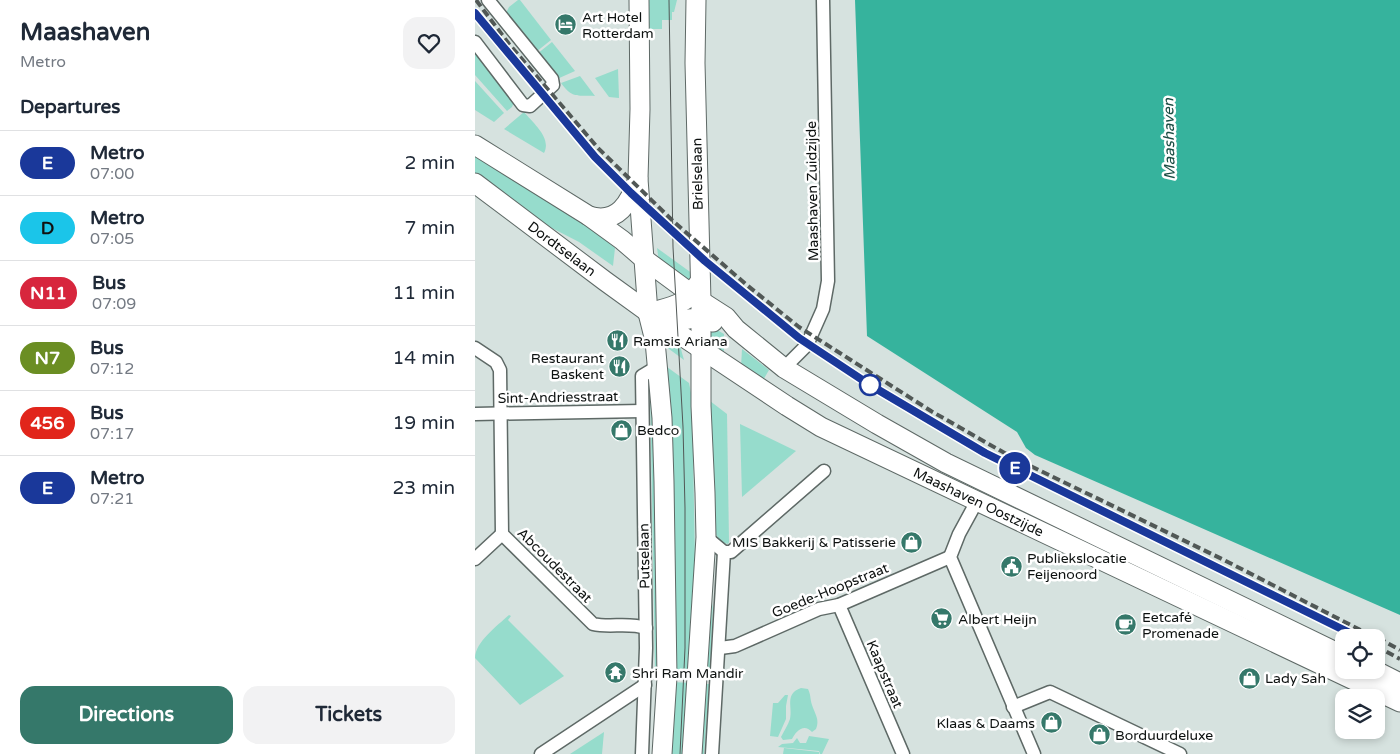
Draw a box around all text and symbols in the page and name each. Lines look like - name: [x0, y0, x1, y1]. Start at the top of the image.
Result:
- place label: Art Hotel Rotterdam: [582, 9, 654, 42]
- hotel icon: Art Hotel Rotterdam: [554, 13, 578, 37]
- button: heart: [403, 17, 455, 69]
- text: Maashaven: [20, 18, 150, 47]
- text: Metro: [20, 52, 66, 72]
- text: Departures: [20, 96, 120, 118]
- water label: Maashaven: [1159, 97, 1179, 180]
- street label: Maashaven Zuidzijde: [803, 121, 822, 261]
- street label: Brielselaan: [688, 138, 707, 210]
- text: Metro: [90, 142, 145, 164]
- text: E: [42, 152, 53, 174]
- text: 2 min: [404, 152, 455, 174]
- text: 07:00: [90, 164, 134, 184]
- text: Metro: [90, 207, 145, 229]
- text: D: [41, 217, 54, 239]
- text: 7 min: [404, 217, 455, 239]
- street label: Dordtselaan: [524, 218, 599, 280]
- text: 07:05: [90, 229, 134, 249]
- text: Bus: [92, 272, 126, 294]
- text: N11: [30, 282, 67, 304]
- text: 11 min: [392, 282, 455, 304]
- text: 07:09: [92, 294, 136, 314]
- restaurant icon: Ramsis Ariana: [605, 329, 629, 353]
- place label: Ramsis Ariana: [633, 333, 728, 350]
- text: Bus: [90, 337, 124, 359]
- text: N7: [35, 347, 60, 369]
- text: 14 min: [392, 347, 455, 369]
- place label: Restaurant Baskent: [531, 350, 605, 383]
- restaurant icon: Restaurant Baskent: [608, 354, 632, 378]
- text: 07:12: [90, 359, 134, 379]
- unlabelled marker: [859, 374, 881, 396]
- street label: Sint-Andriesstraat: [498, 388, 619, 407]
- text: Bus: [90, 402, 124, 424]
- text: 456: [31, 412, 64, 434]
- text: 19 min: [392, 412, 455, 434]
- shop icon: Bedco: [609, 418, 633, 442]
- place label: Bedco: [637, 422, 679, 439]
- text: 07:17: [90, 424, 134, 444]
- line badge: E: [999, 452, 1031, 484]
- text: E: [1009, 457, 1021, 479]
- street label: Maashaven Oostzijde: [910, 464, 1046, 540]
- text: Metro: [90, 467, 145, 489]
- text: E: [42, 477, 53, 499]
- text: 23 min: [392, 477, 455, 499]
- text: 07:21: [90, 489, 134, 509]
- street label: Putselaan: [635, 523, 654, 589]
- street label: Abcoudestraat: [514, 524, 596, 607]
- shop icon: MIS Bakkerij & Patisserie: [900, 530, 924, 554]
- place label: MIS Bakkerij & Patisserie: [732, 534, 896, 551]
- place label: Publiekslocatie Feijenoord: [1027, 550, 1127, 583]
- public building icon: Publiekslocatie Feijenoord: [999, 554, 1023, 578]
- street label: Goede-Hoopstraat: [770, 559, 891, 622]
- supermarket icon: Albert Heijn: [930, 607, 954, 631]
- place label: Eetcafé Promenade: [1142, 609, 1219, 642]
- place label: Albert Heijn: [958, 611, 1037, 628]
- cafe icon: Eetcafé Promenade: [1114, 613, 1138, 637]
- map controls: [1335, 629, 1385, 739]
- button: locate: [1335, 629, 1385, 679]
- street label: Kaapstraat: [863, 638, 907, 711]
- temple icon: Shri Ram Mandir: [604, 661, 628, 685]
- place label: Shri Ram Mandir: [632, 665, 744, 682]
- shop icon: Lady Sah: [1237, 666, 1261, 690]
- place label: Lady Sah: [1265, 670, 1326, 687]
- button: Directions: [20, 686, 233, 744]
- button: Tickets: [243, 686, 455, 744]
- button: layers: [1335, 689, 1385, 739]
- shop icon: Klaas & Daams: [1039, 711, 1063, 735]
- place label: Klaas & Daams: [936, 715, 1035, 732]
- shop icon: Borduurdeluxe: [1087, 723, 1111, 747]
- place label: Borduurdeluxe: [1115, 727, 1213, 744]

